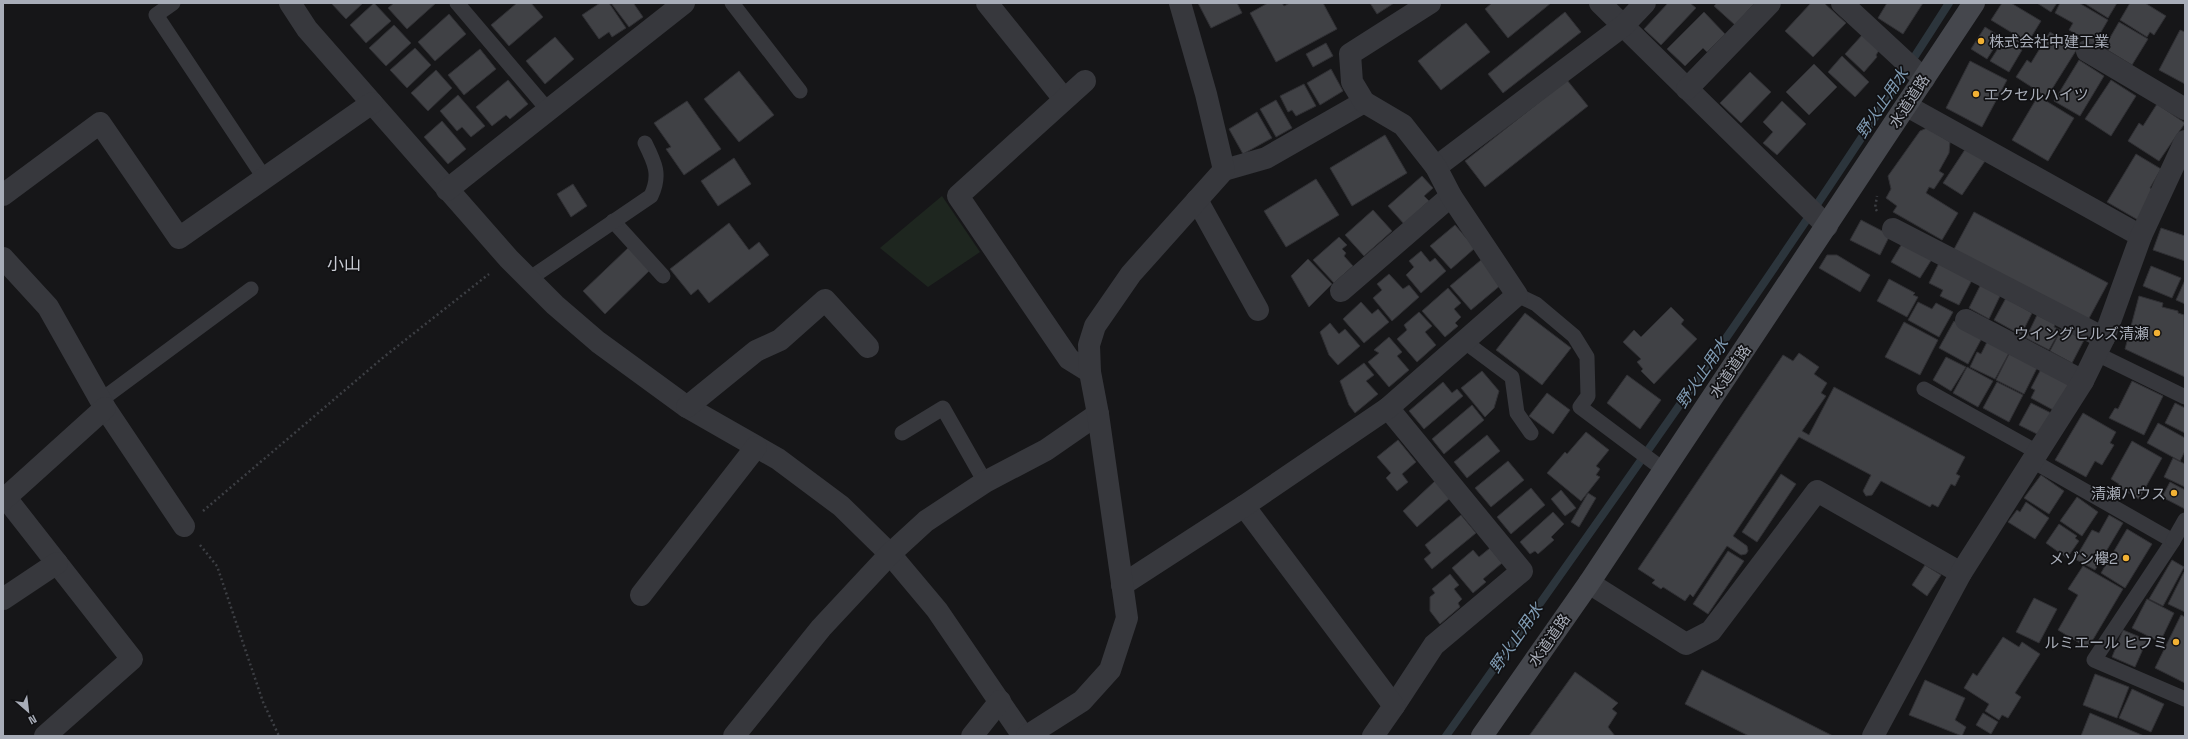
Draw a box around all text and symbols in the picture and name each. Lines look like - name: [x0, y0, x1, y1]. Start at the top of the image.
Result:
- place label: 株式会社中建工業: [1989, 32, 2109, 51]
- marker: 株式会社中建工業: [1976, 36, 1986, 46]
- water label: 野火止用水: [1851, 62, 1914, 142]
- street label: 水道道路: [1885, 71, 1933, 131]
- place label: エクセルハイツ: [1984, 85, 2089, 104]
- marker: エクセルハイツ: [1971, 89, 1981, 99]
- district label: 小山: [327, 253, 361, 275]
- place label: ウイングヒルズ清瀬: [2014, 324, 2149, 343]
- marker: ウイングヒルズ清瀬: [2152, 328, 2162, 338]
- water label: 野火止用水: [1671, 332, 1734, 412]
- street label: 水道道路: [1705, 341, 1755, 401]
- place label: 清瀬ハウス: [2091, 484, 2166, 503]
- marker: 清瀬ハウス: [2169, 488, 2179, 498]
- place label: メゾン欅2: [2049, 549, 2118, 568]
- marker: メゾン欅2: [2121, 553, 2131, 563]
- water label: 野火止用水: [1484, 598, 1549, 677]
- street label: 水道道路: [1524, 610, 1574, 670]
- place label: ルミエール ヒフミ: [2044, 633, 2168, 652]
- marker: ルミエール ヒフミ: [2171, 637, 2181, 647]
- north arrow: [8, 691, 48, 731]
- text: N: [26, 712, 39, 728]

